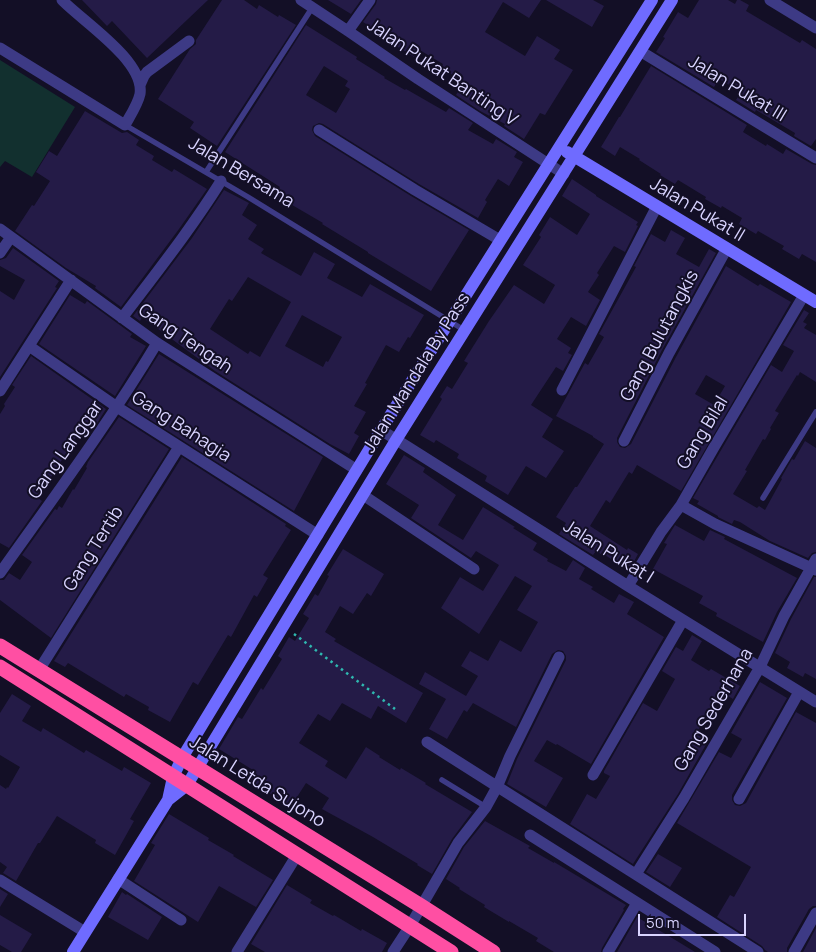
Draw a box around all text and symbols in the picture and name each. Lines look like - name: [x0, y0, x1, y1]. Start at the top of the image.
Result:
- street label: Jalan Pukat Banting V: [363, 15, 521, 131]
- street label: Jalan Pukat III: [684, 51, 790, 127]
- street label: Jalan Bersama: [184, 133, 298, 213]
- street label: Jalan Pukat II: [646, 173, 748, 247]
- street label: Gang Bulutangkis: [616, 267, 704, 405]
- street label: Jalan Mandala By Pass: [359, 289, 475, 457]
- street label: Gang Tengah: [134, 300, 236, 378]
- street label: Gang Bahagia: [127, 387, 235, 467]
- street label: Gang Bilal: [673, 393, 733, 473]
- street label: Gang Langgar: [24, 397, 108, 503]
- street label: Gang Tertib: [59, 503, 129, 595]
- street label: Jalan Pukat I: [559, 516, 657, 588]
- street label: Gang Sederhana: [670, 645, 758, 775]
- street label: Jalan Letda Sujono: [185, 732, 329, 832]
- scale bar: [641, 904, 748, 936]
- text: 50 m: [646, 912, 680, 933]

